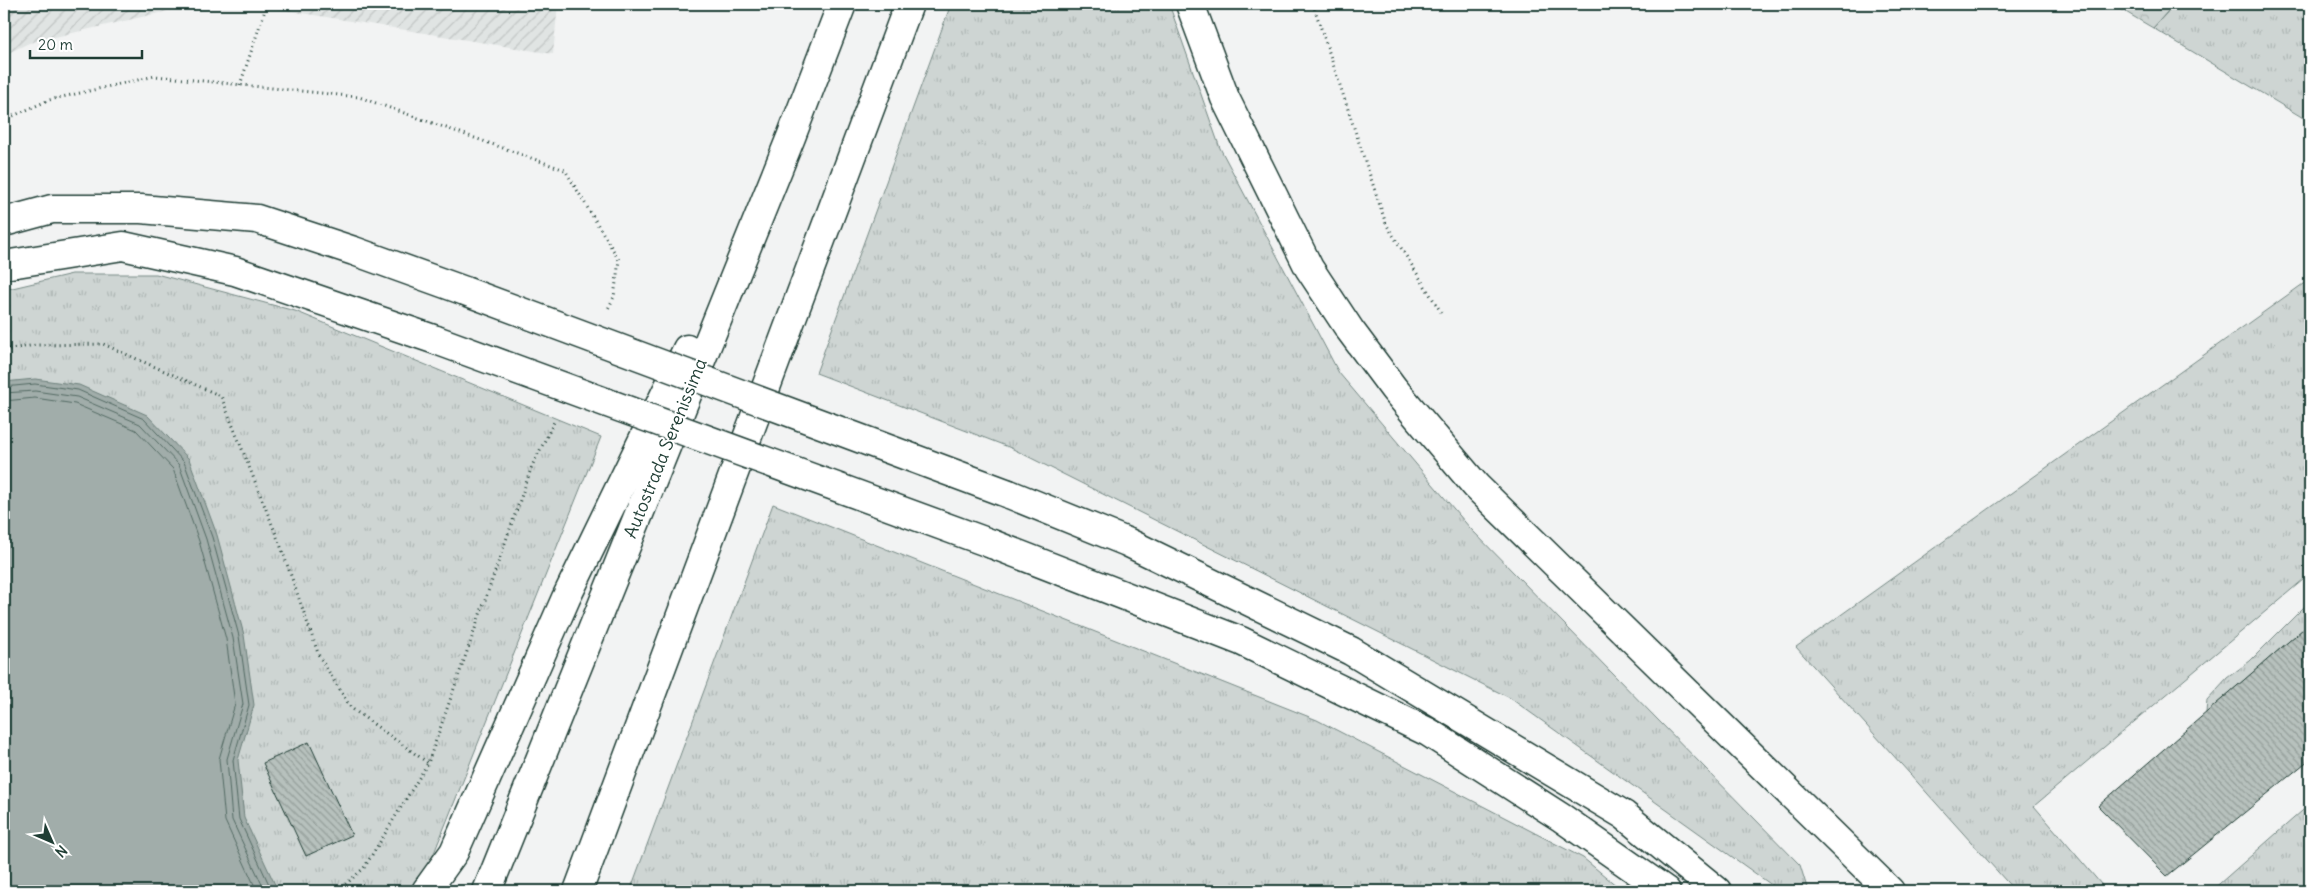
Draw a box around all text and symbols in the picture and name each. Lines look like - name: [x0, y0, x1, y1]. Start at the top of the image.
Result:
- scale bar: [30, 28, 142, 60]
- text: 20 m: [38, 35, 73, 54]
- street label: Autostrada Serenissima: [618, 355, 712, 541]
- north arrow: [28, 818, 78, 868]
- text: N: [51, 841, 71, 861]

